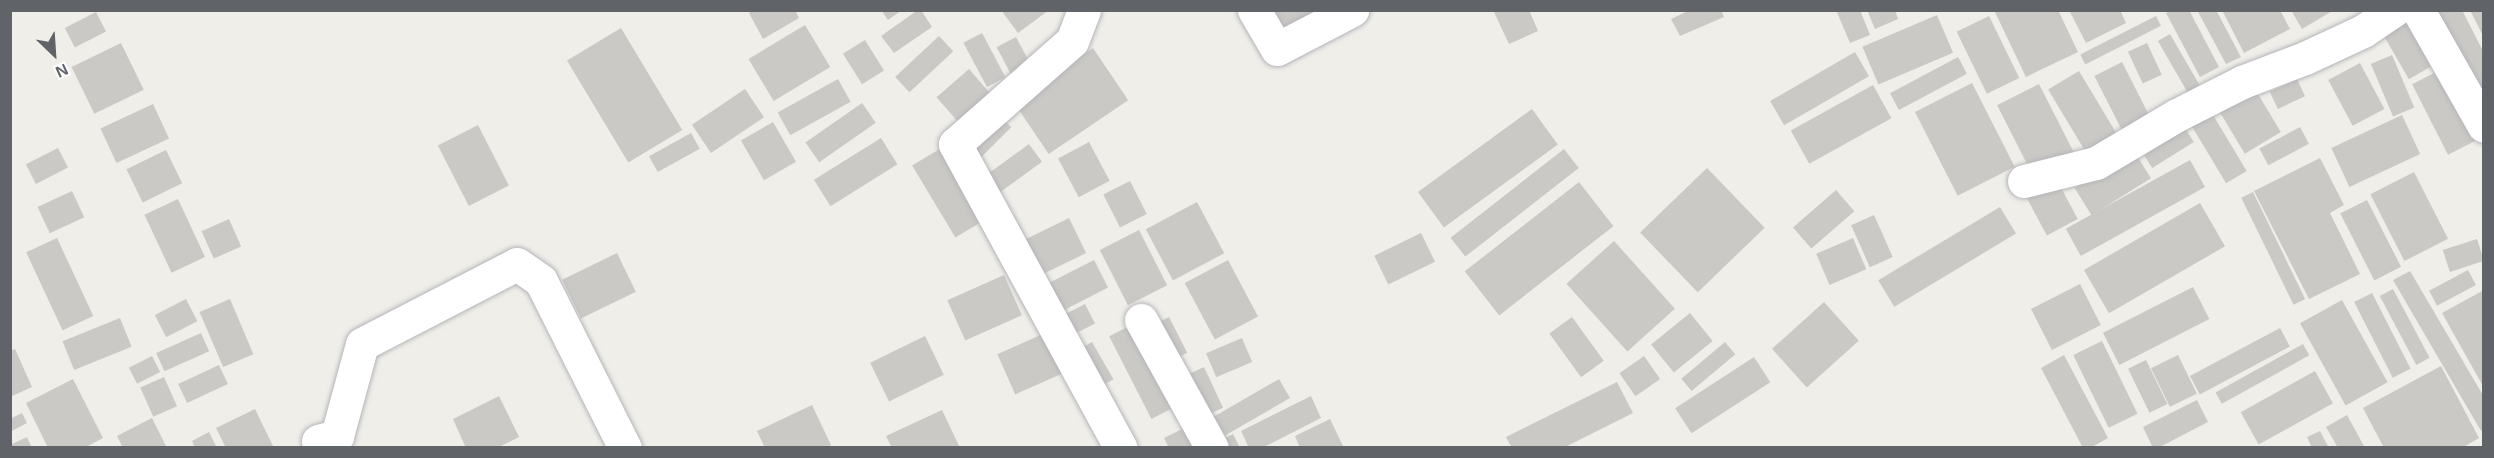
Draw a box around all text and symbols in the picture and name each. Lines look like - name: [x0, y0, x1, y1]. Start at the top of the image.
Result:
- north arrow: [24, 24, 84, 84]
- text: N: [53, 61, 71, 81]

